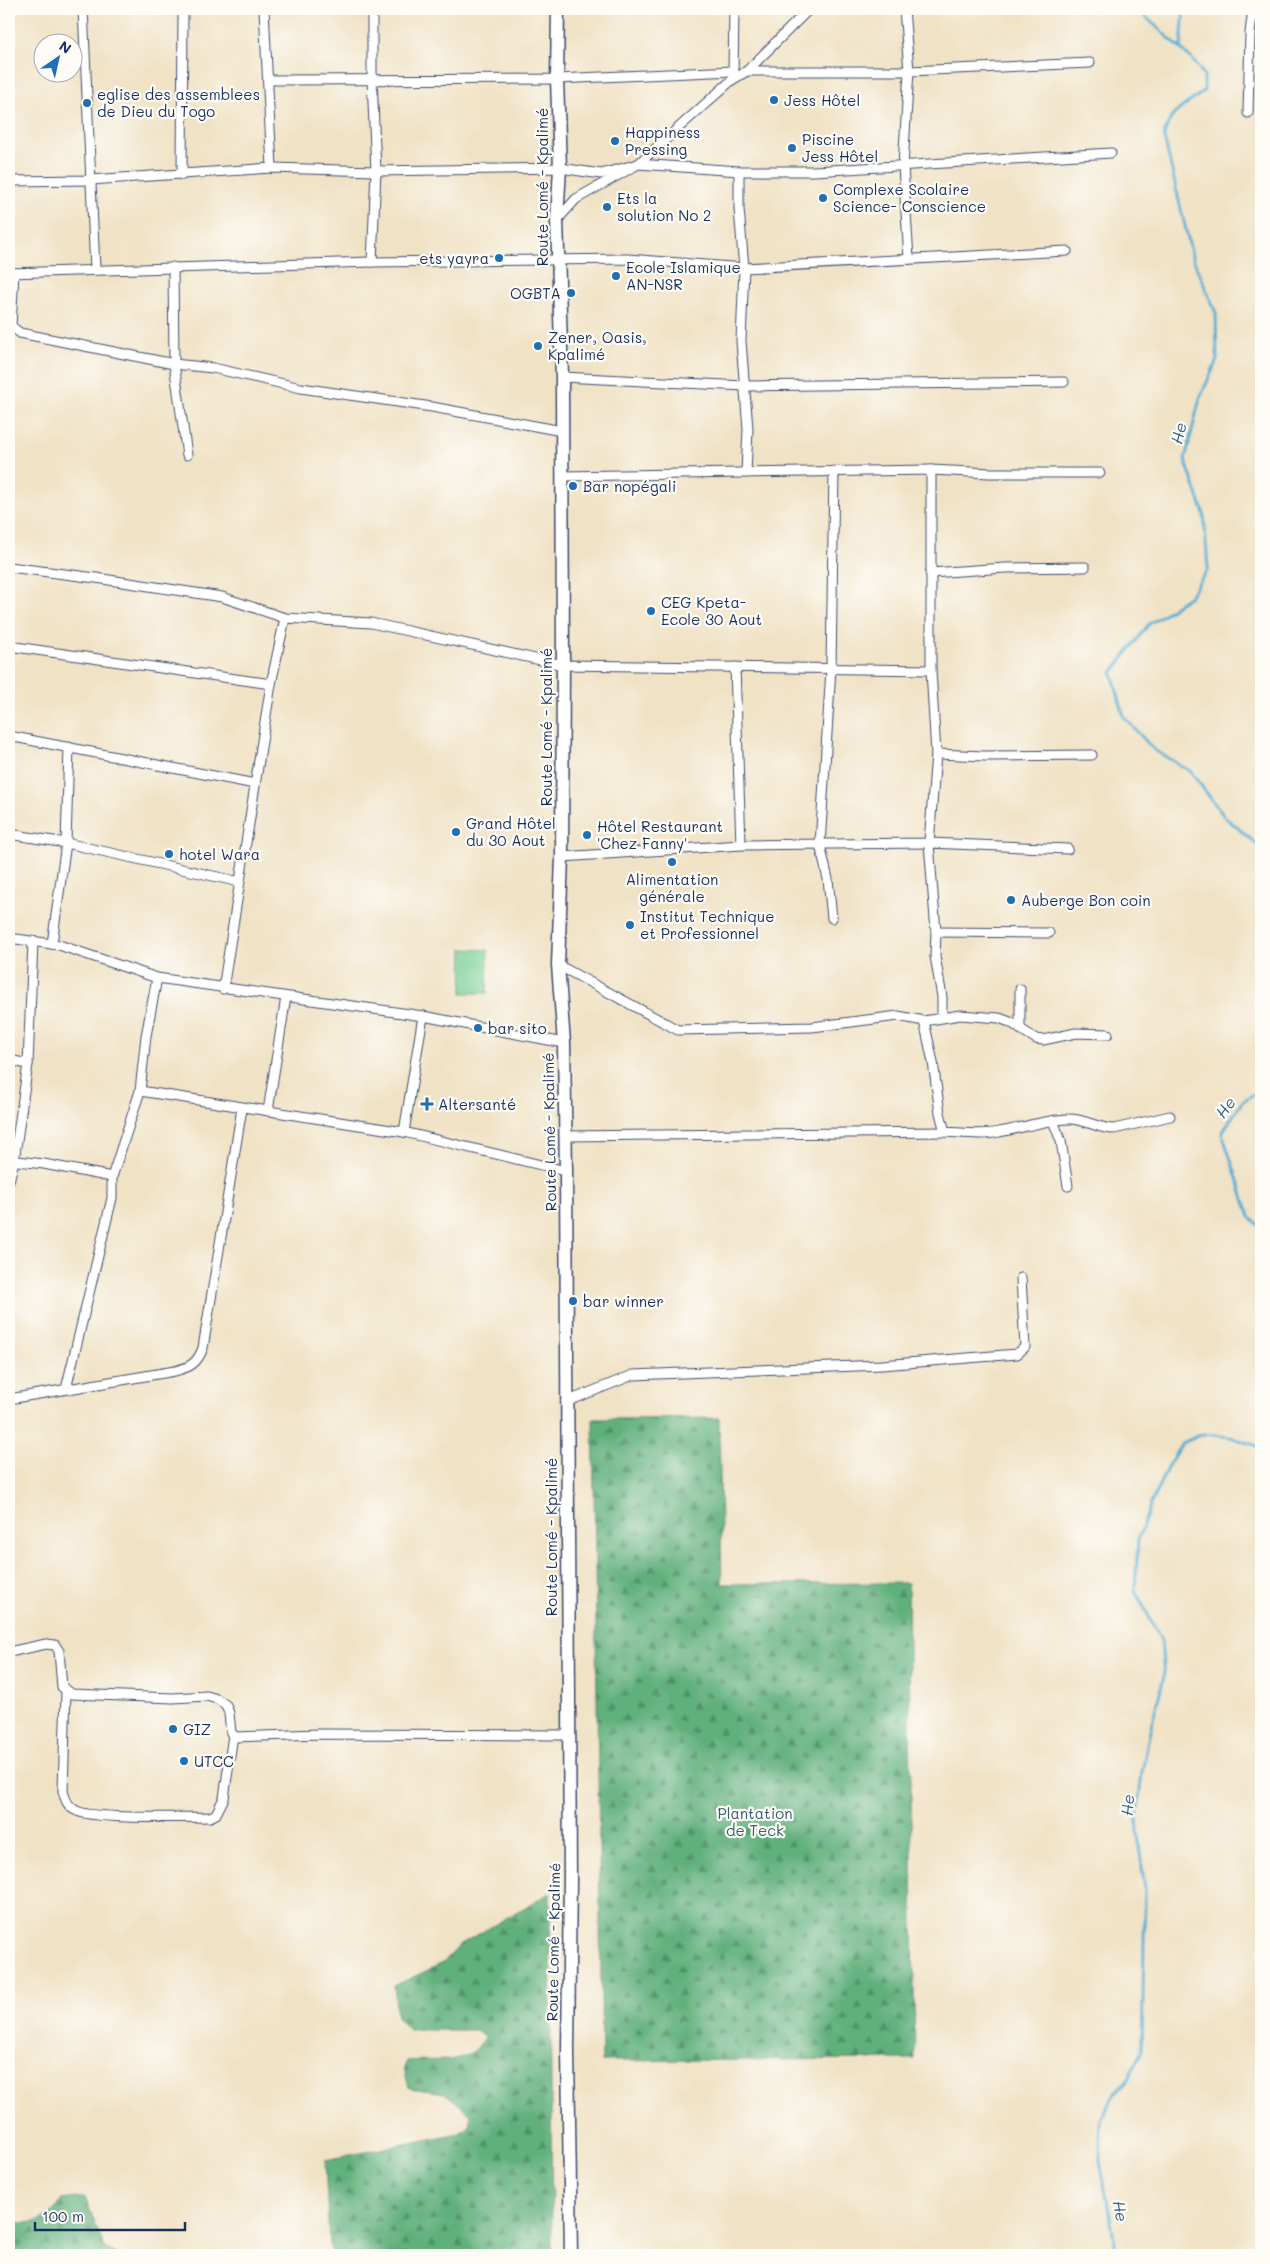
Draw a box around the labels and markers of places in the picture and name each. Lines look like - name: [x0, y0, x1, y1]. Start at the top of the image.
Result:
- place label: eglise des assemblees de Dieu du Togo: [97, 84, 260, 121]
- place label: Jess Hôtel: [784, 90, 860, 110]
- marker: Jess Hôtel: [768, 94, 780, 106]
- marker: eglise des assemblees de Dieu du Togo: [81, 97, 93, 109]
- place label: Happiness Pressing: [625, 122, 700, 159]
- place label: Piscine Jess Hôtel: [802, 129, 878, 166]
- marker: Happiness Pressing: [609, 135, 621, 147]
- marker: Piscine Jess Hôtel: [786, 142, 798, 154]
- place label: Complexe Scolaire Science- Conscience: [833, 179, 986, 216]
- place label: Ets la solution No 2: [617, 188, 711, 225]
- marker: Complexe Scolaire Science- Conscience: [817, 192, 829, 204]
- marker: Ets la solution No 2: [601, 201, 613, 213]
- place label: ets yayra: [419, 248, 489, 268]
- marker: ets yayra: [493, 252, 505, 264]
- place label: Ecole Islamique AN-NSR: [626, 257, 741, 294]
- marker: Ecole Islamique AN-NSR: [610, 270, 622, 282]
- place label: OGBTA: [510, 283, 561, 303]
- marker: OGBTA: [565, 287, 577, 299]
- place label: Zener, Oasis, Kpalimé: [548, 327, 647, 364]
- marker: Zener, Oasis, Kpalimé: [532, 340, 544, 352]
- place label: Bar nopégali: [583, 476, 676, 496]
- marker: Bar nopégali: [567, 480, 579, 492]
- place label: CEG Kpeta- Ecole 30 Aout: [661, 592, 762, 629]
- marker: CEG Kpeta- Ecole 30 Aout: [645, 605, 657, 617]
- place label: Grand Hôtel du 30 Aout: [466, 813, 556, 850]
- place label: Hôtel Restaurant 'Chez Fanny': [597, 816, 723, 853]
- marker: Grand Hôtel du 30 Aout: [450, 826, 462, 838]
- marker: Hôtel Restaurant 'Chez Fanny': [581, 829, 593, 841]
- place label: hotel Wara: [179, 844, 260, 864]
- marker: hotel Wara: [163, 848, 175, 860]
- marker: Alimentation générale: [666, 856, 678, 868]
- place label: Alimentation générale: [626, 869, 718, 906]
- place label: Auberge Bon coin: [1021, 890, 1151, 910]
- marker: Auberge Bon coin: [1005, 894, 1017, 906]
- place label: Institut Technique et Professionnel: [640, 906, 775, 943]
- marker: Institut Technique et Professionnel: [624, 919, 636, 931]
- place label: bar sito: [488, 1018, 547, 1038]
- marker: bar sito: [472, 1022, 484, 1034]
- place label: Altersanté: [438, 1094, 516, 1114]
- marker: Altersanté: [420, 1097, 434, 1111]
- place label: bar winner: [583, 1291, 664, 1311]
- marker: bar winner: [567, 1295, 579, 1307]
- place label: GIZ: [183, 1719, 211, 1739]
- marker: GIZ: [167, 1723, 179, 1735]
- place label: UTCC: [194, 1751, 234, 1771]
- marker: UTCC: [178, 1755, 190, 1767]

